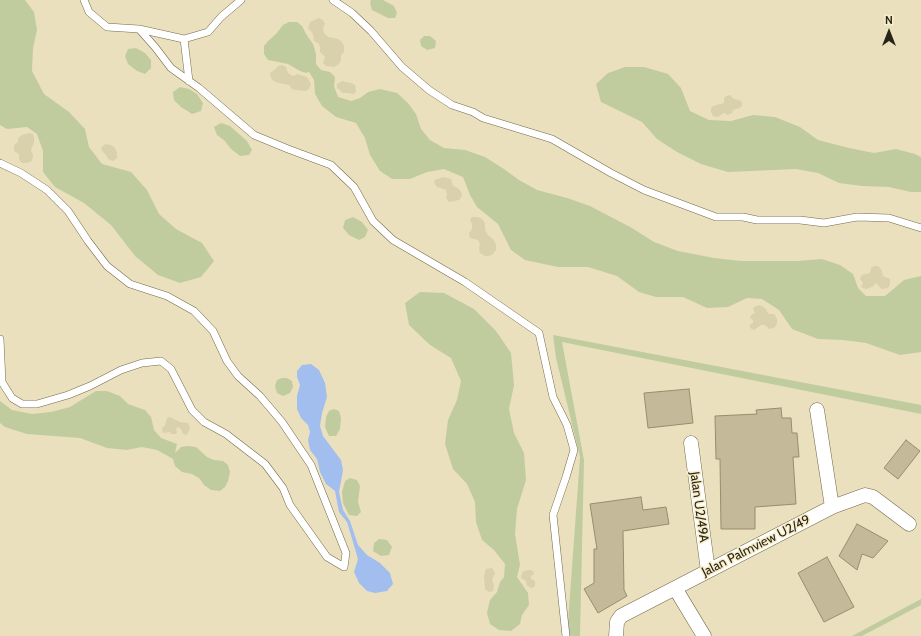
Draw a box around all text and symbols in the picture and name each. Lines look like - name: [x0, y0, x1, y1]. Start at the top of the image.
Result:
- north arrow: [869, 12, 909, 52]
- text: N: [885, 13, 893, 27]
- street label: Jalan U2/49A: [686, 471, 712, 543]
- street label: Jalan Palmview U2/49: [699, 512, 813, 580]

